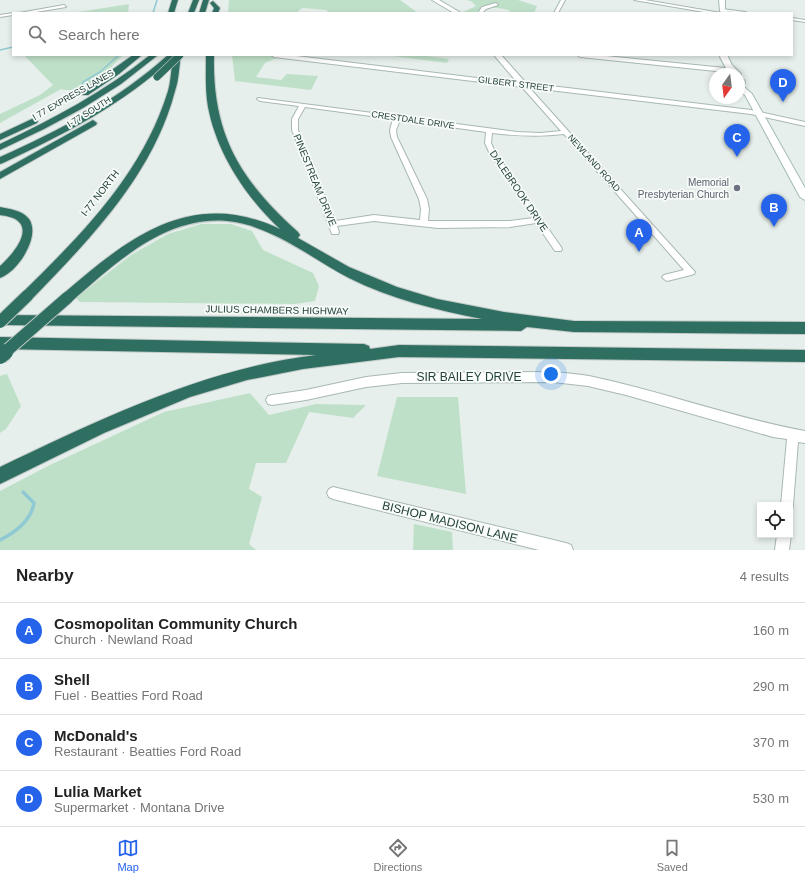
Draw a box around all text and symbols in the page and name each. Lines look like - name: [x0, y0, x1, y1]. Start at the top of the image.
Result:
- search box: [12, 12, 793, 56]
- icon: search: [26, 23, 48, 45]
- text: Search here: [58, 26, 140, 43]
- street label: I 77 EXPRESS LANES: [31, 68, 115, 122]
- north arrow: [709, 68, 745, 104]
- pin: D: [770, 69, 796, 102]
- street label: GILBERT STREET: [478, 74, 555, 94]
- street label: I-77 SOUTH: [65, 95, 113, 129]
- street label: CRESTDALE DRIVE: [371, 109, 455, 131]
- pin: C: [724, 124, 750, 157]
- street label: PINESTREAM DRIVE: [291, 132, 339, 228]
- street label: NEWLAND ROAD: [566, 132, 623, 194]
- street label: DALEBROOK DRIVE: [488, 148, 550, 234]
- street label: I-77 NORTH: [79, 168, 121, 218]
- place label: Memorial Presbyterian Church: [638, 177, 729, 200]
- marker: Memorial Presbyterian Church: [732, 183, 742, 193]
- pin: B: [761, 194, 787, 227]
- pin: A: [626, 219, 652, 252]
- street label: JULIUS CHAMBERS HIGHWAY: [205, 303, 349, 317]
- your location: [541, 364, 561, 384]
- street label: SIR BAILEY DRIVE: [416, 370, 522, 384]
- street label: BISHOP MADISON LANE: [381, 498, 519, 546]
- map controls: [757, 502, 793, 538]
- button: locate: [757, 502, 793, 538]
- text: Nearby: [16, 566, 74, 585]
- text: 4 results: [740, 569, 789, 584]
- text: Cosmopolitan Community Church: [54, 615, 297, 632]
- text: A: [24, 623, 34, 638]
- text: 160 m: [753, 623, 789, 638]
- text: Church · Newland Road: [54, 632, 193, 647]
- text: Shell: [54, 671, 90, 688]
- text: B: [24, 679, 34, 694]
- text: 290 m: [753, 679, 789, 694]
- text: Fuel · Beatties Ford Road: [54, 688, 203, 703]
- text: McDonald's: [54, 727, 138, 744]
- text: C: [24, 735, 34, 750]
- text: 370 m: [753, 735, 789, 750]
- text: Restaurant · Beatties Ford Road: [54, 744, 241, 759]
- text: Lulia Market: [54, 783, 142, 800]
- text: D: [24, 791, 34, 806]
- text: 530 m: [753, 791, 789, 806]
- text: Supermarket · Montana Drive: [54, 800, 225, 815]
- tab: Map: [117, 837, 139, 873]
- tab: Directions: [373, 837, 422, 873]
- tab: Saved: [657, 837, 688, 873]

